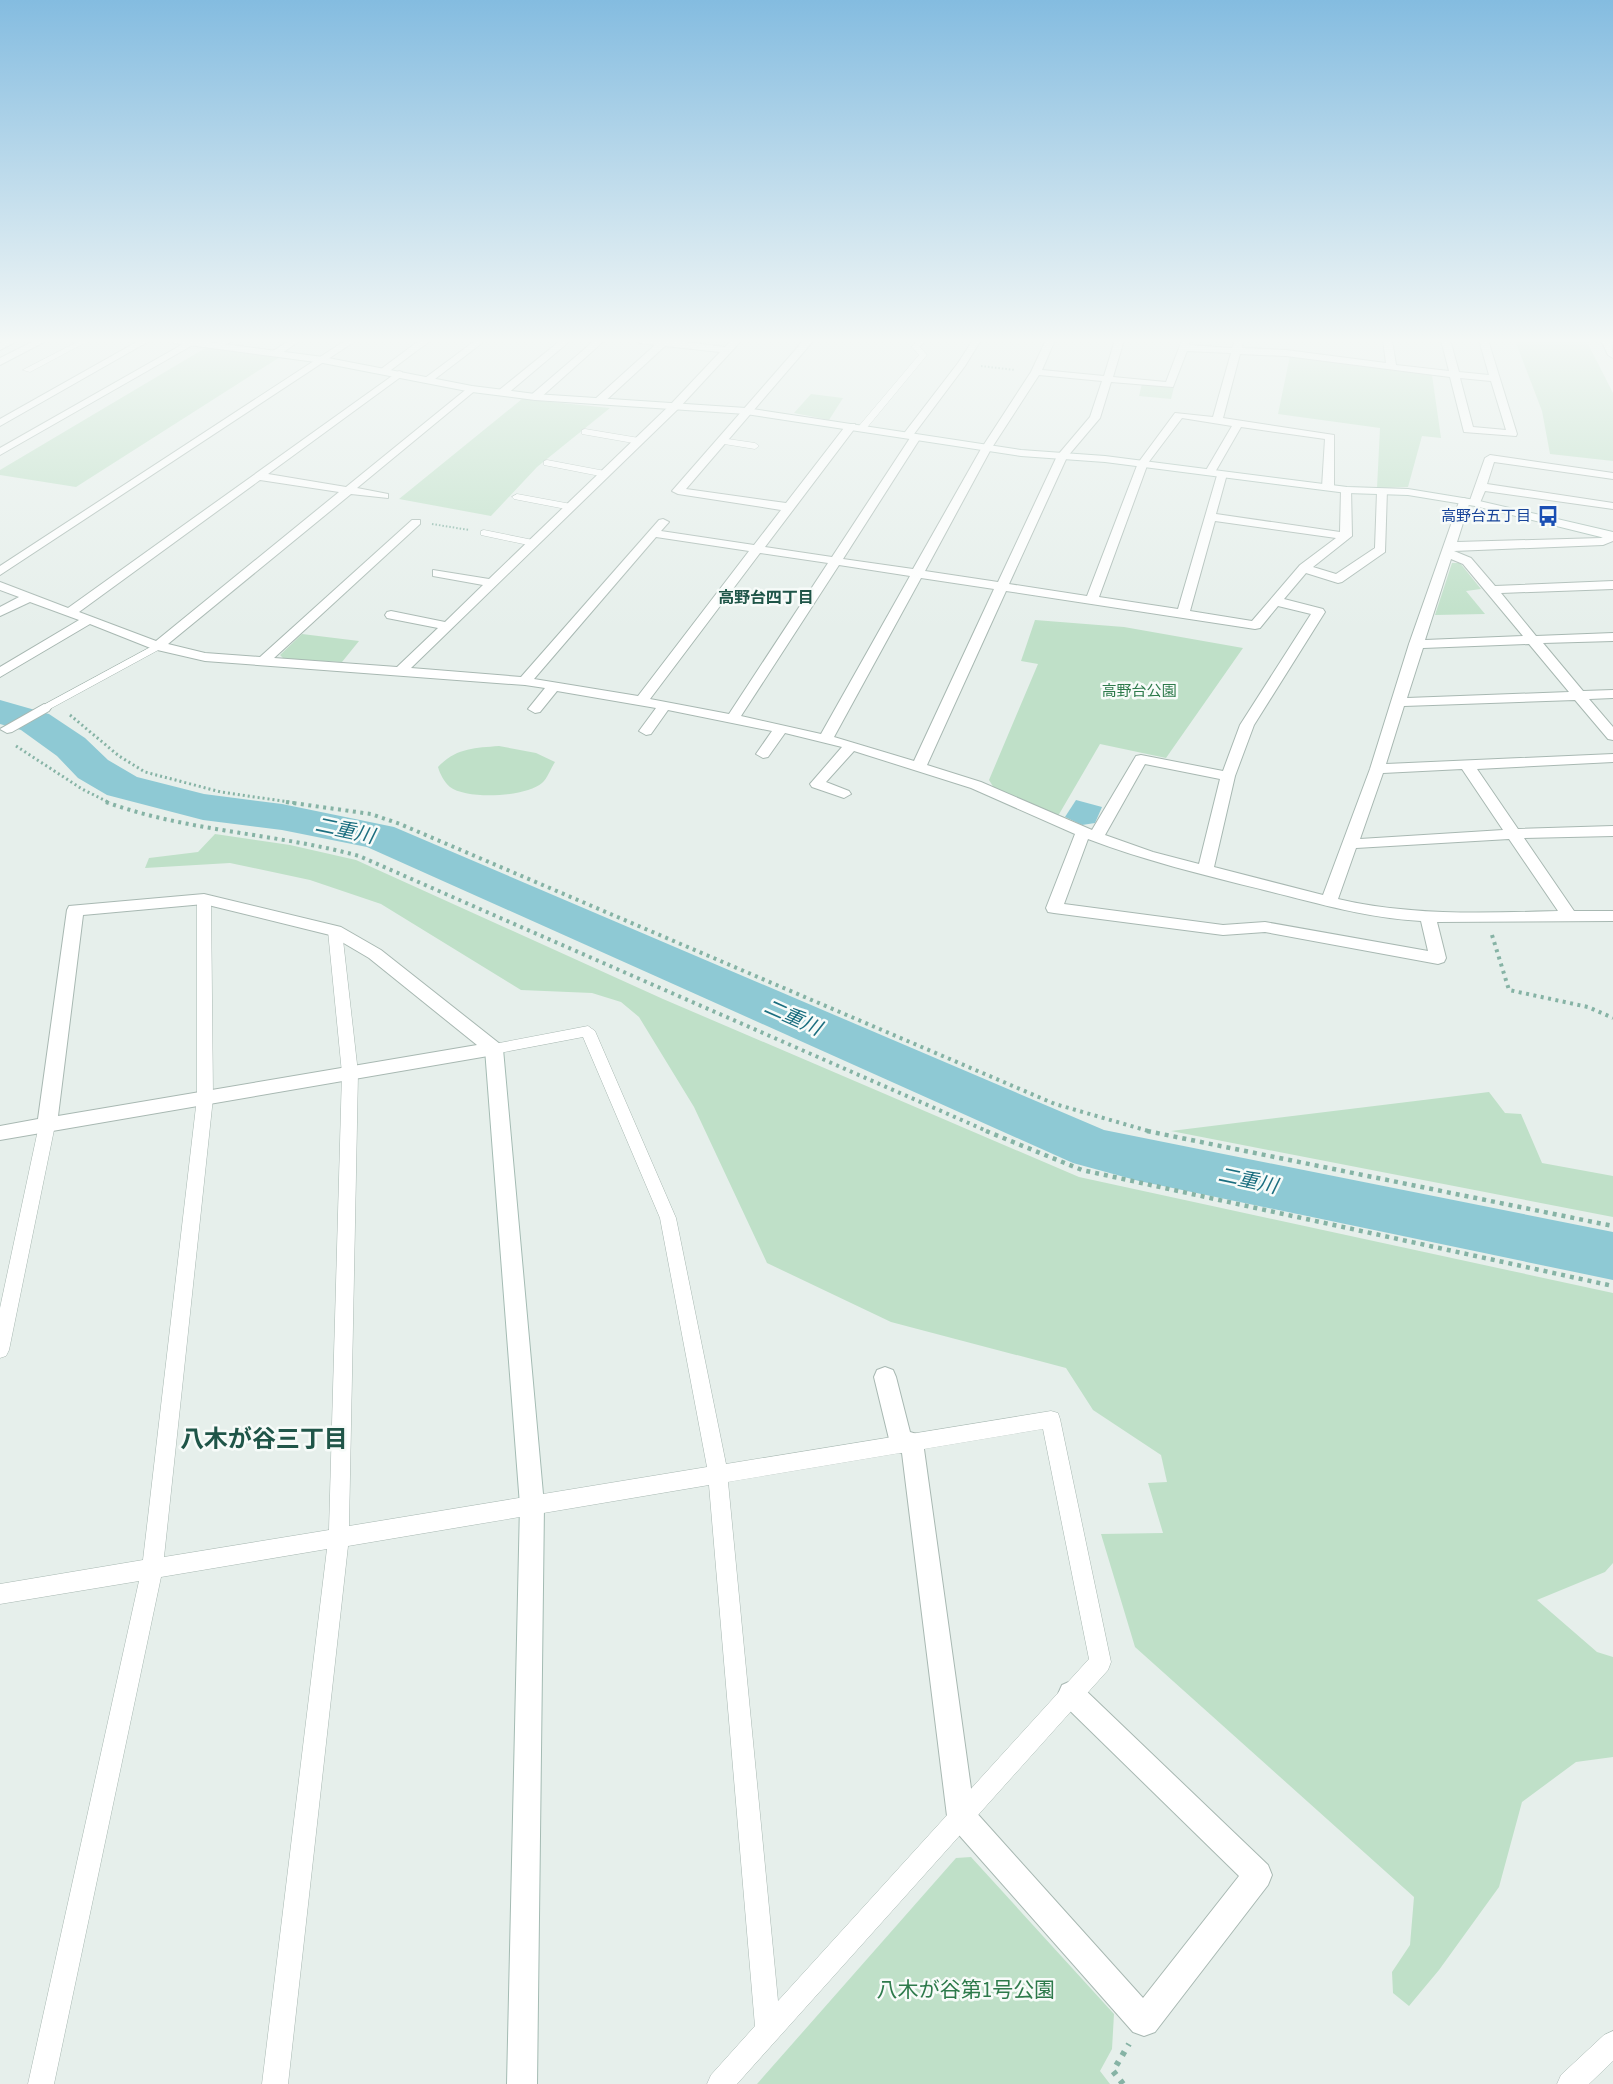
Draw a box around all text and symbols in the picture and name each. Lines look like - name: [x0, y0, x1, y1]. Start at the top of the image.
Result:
- bus stop icon: 高野台五丁目: [1536, 504, 1560, 528]
- place label: 高野台五丁目: [1441, 506, 1531, 527]
- district label: 高野台四丁目: [718, 587, 814, 609]
- park label: 高野台公園: [1101, 681, 1177, 702]
- water label: 二重川: [313, 811, 379, 851]
- water label: 二重川: [759, 993, 828, 1044]
- water label: 二重川: [1216, 1161, 1282, 1201]
- district label: 八木が谷三丁目: [180, 1422, 348, 1457]
- park label: 八木が谷第1号公園: [877, 1975, 1055, 2005]

